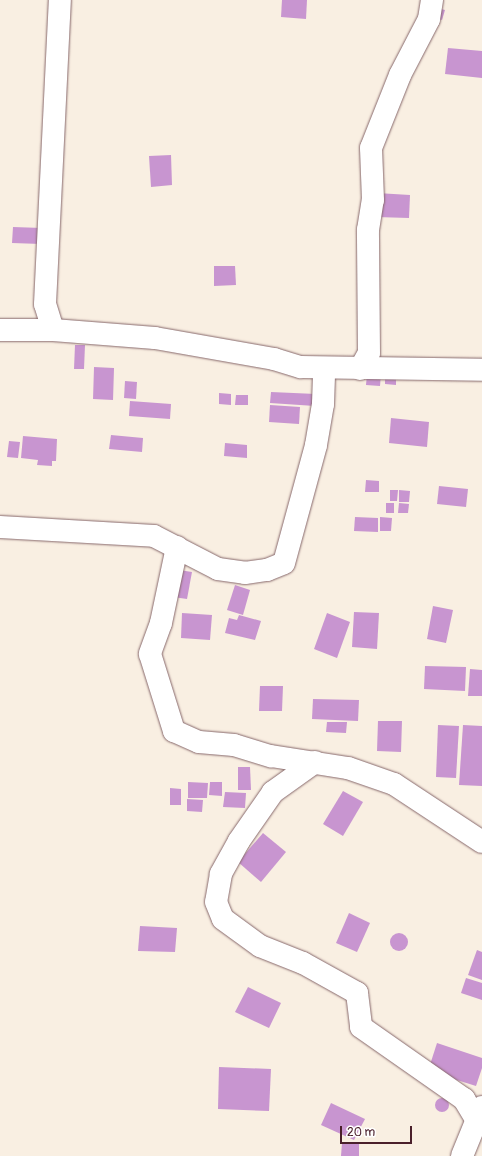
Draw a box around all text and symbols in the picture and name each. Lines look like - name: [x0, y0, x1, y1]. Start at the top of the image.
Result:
- scale bar: [342, 1118, 414, 1144]
- text: 20 m: [347, 1125, 375, 1140]

